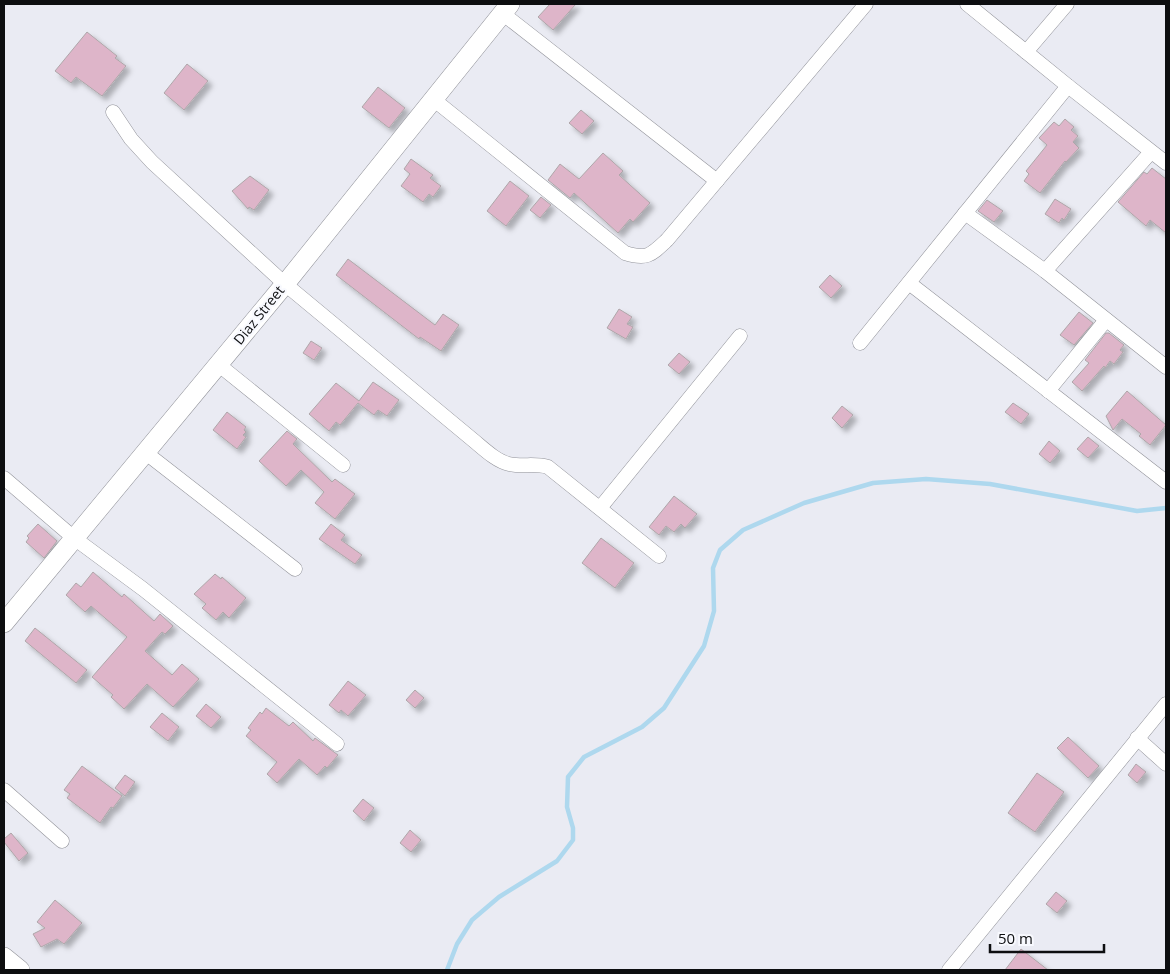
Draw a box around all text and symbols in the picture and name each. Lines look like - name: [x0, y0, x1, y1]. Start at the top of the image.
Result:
- street label: Diaz Street: [229, 281, 288, 348]
- scale bar: [990, 922, 1104, 954]
- text: 50 m: [998, 928, 1033, 948]

